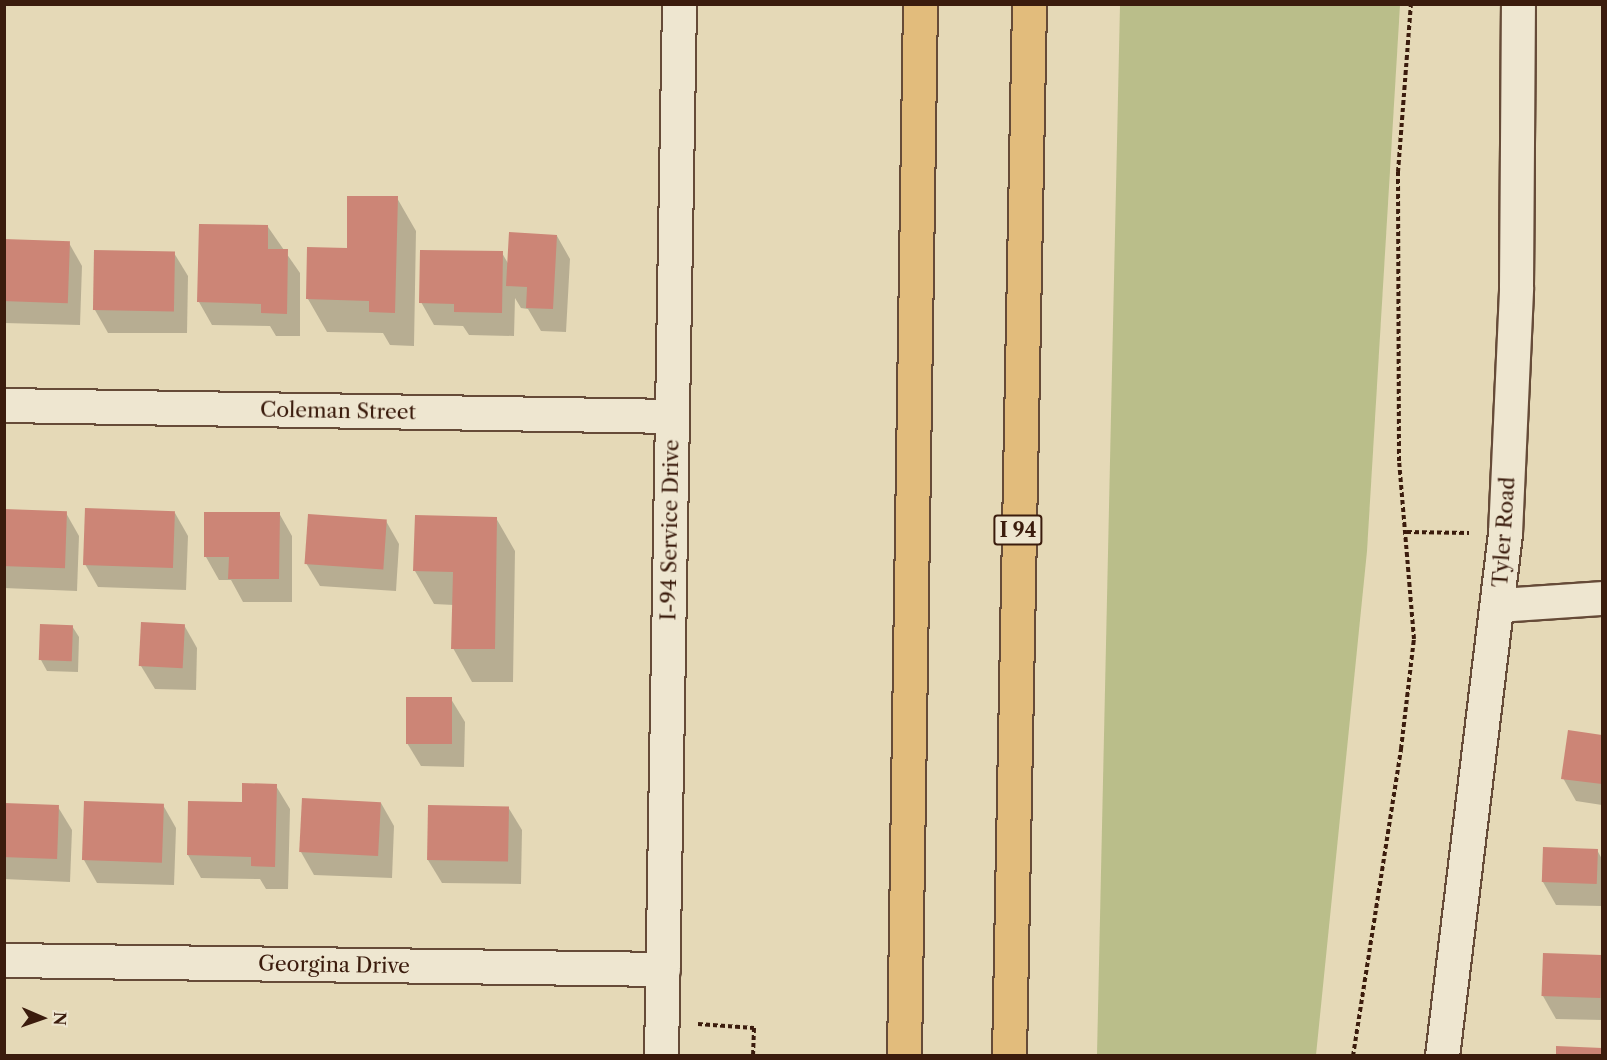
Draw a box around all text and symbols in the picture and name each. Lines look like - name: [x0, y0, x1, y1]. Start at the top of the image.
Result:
- street label: Coleman Street: [260, 397, 416, 425]
- street label: I-94 Service Drive: [656, 439, 684, 621]
- street label: Tyler Road: [1488, 476, 1520, 588]
- road number: I 94: [992, 513, 1044, 547]
- street label: Georgina Drive: [258, 951, 410, 979]
- north arrow: [12, 988, 72, 1048]
- text: N: [50, 1011, 70, 1026]

